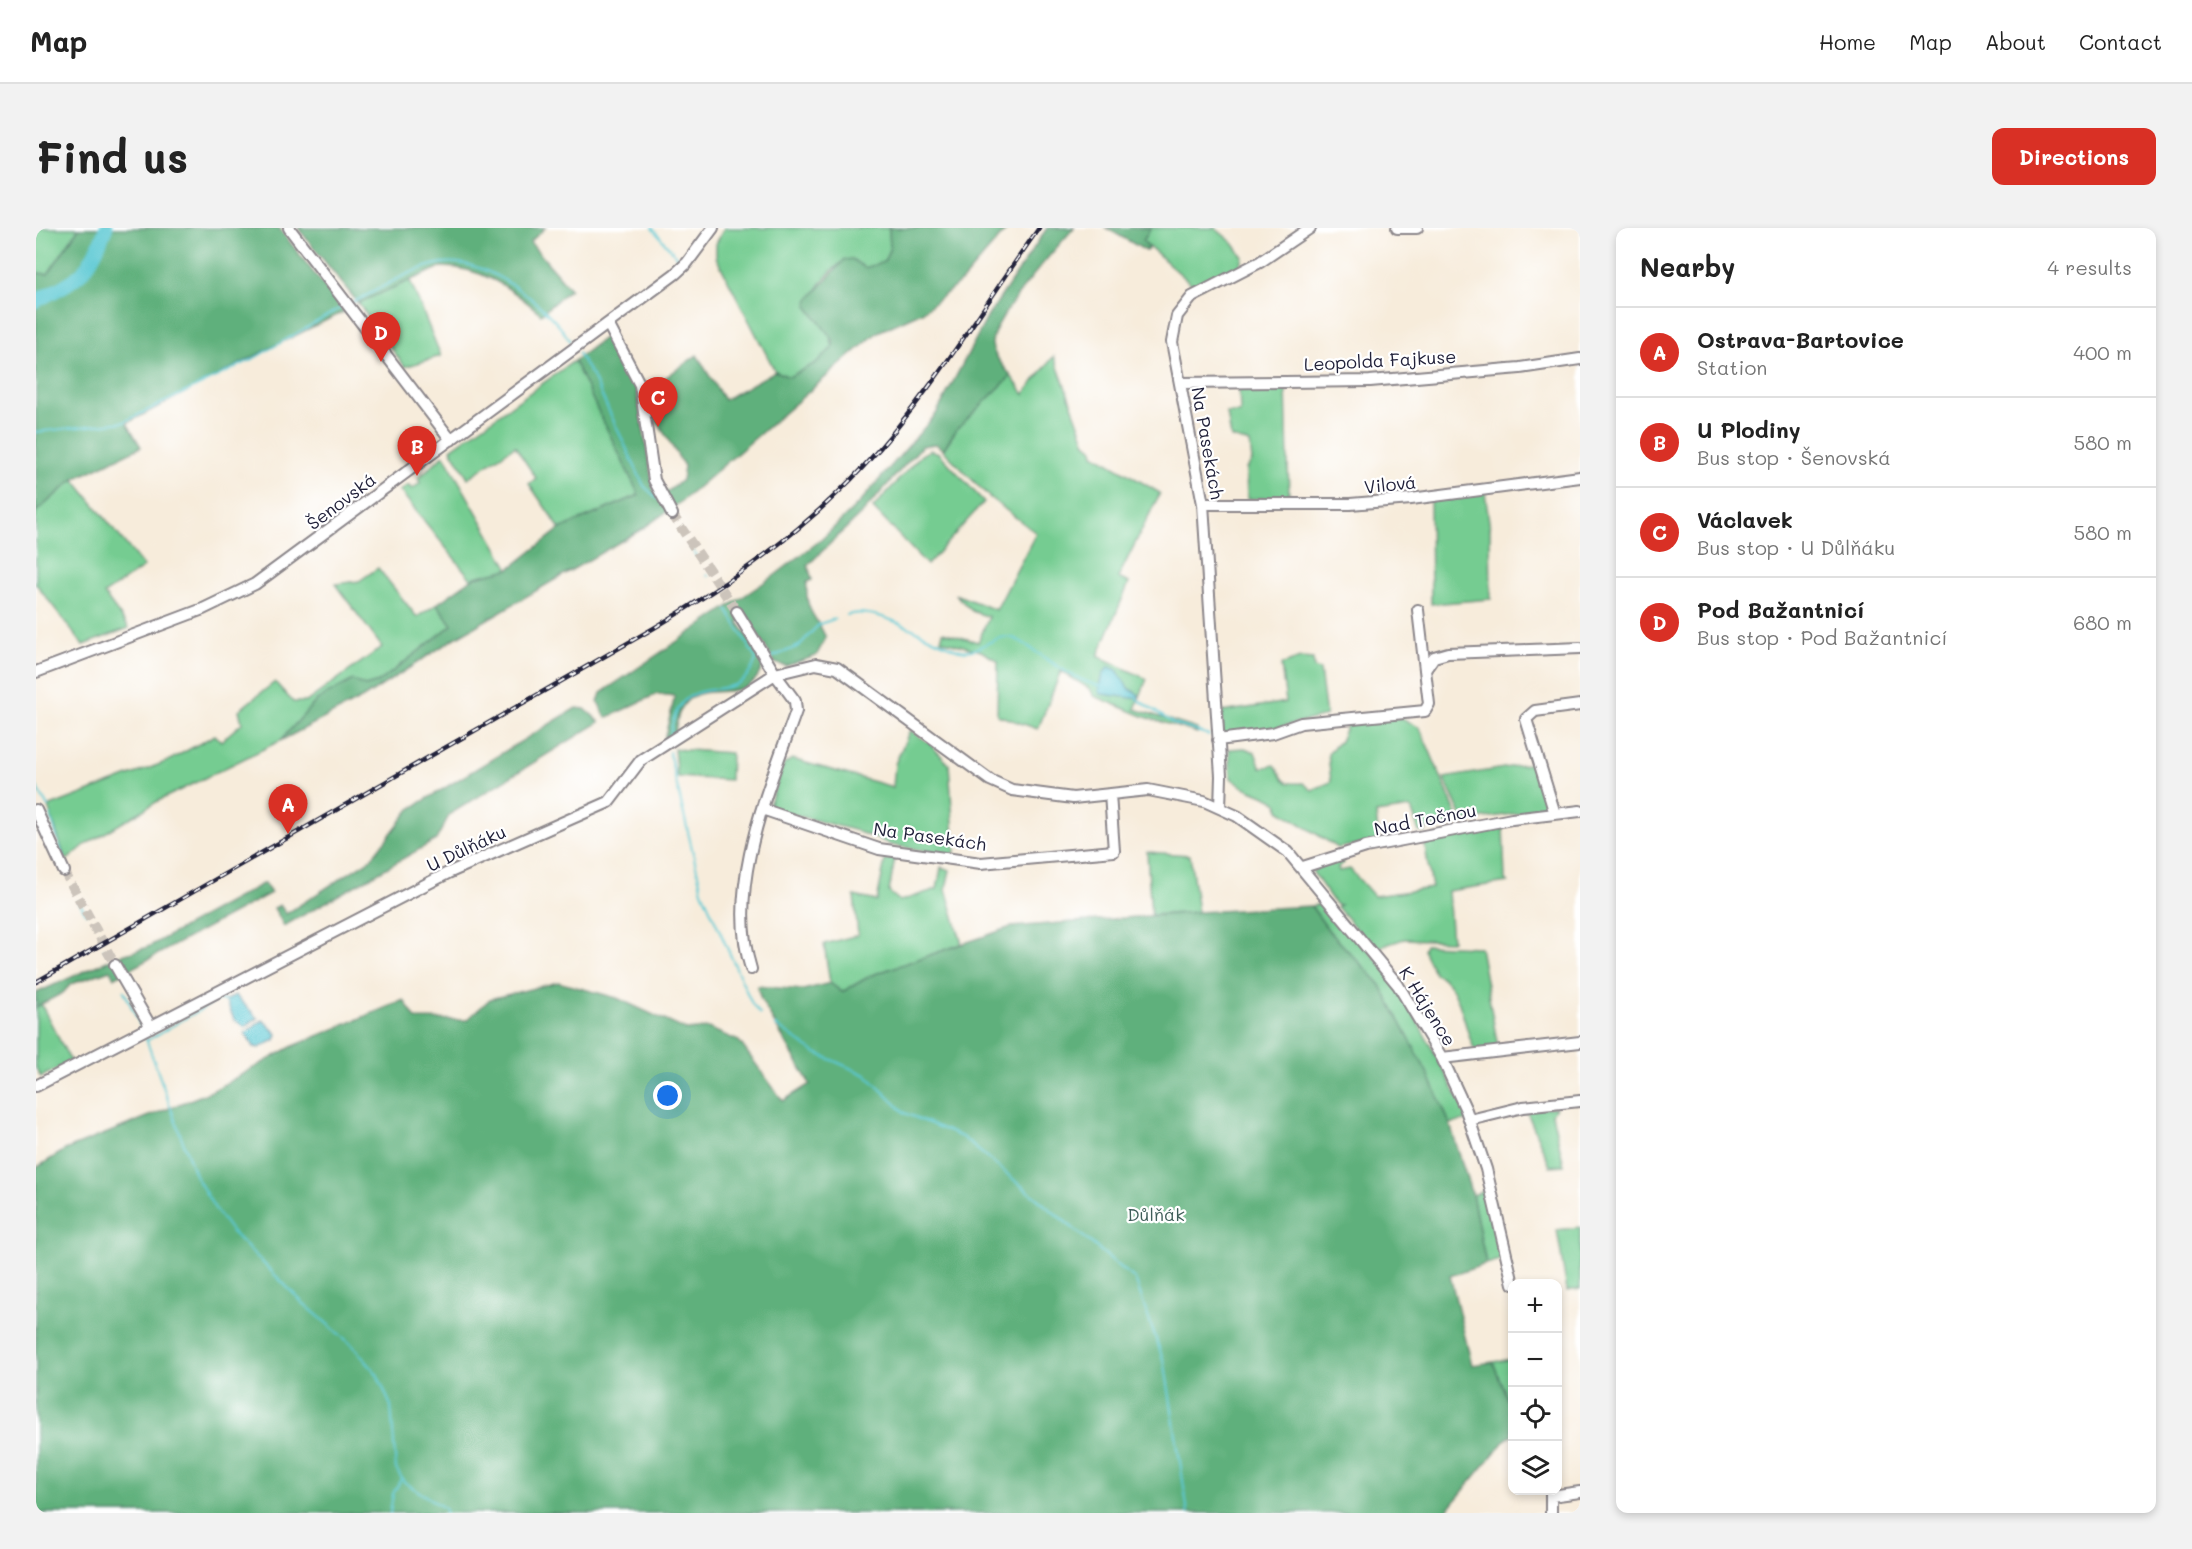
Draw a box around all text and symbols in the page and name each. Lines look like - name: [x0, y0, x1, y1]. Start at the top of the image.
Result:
- text: Map: [30, 23, 87, 59]
- text: Home: [1819, 28, 1876, 55]
- text: Map: [1909, 28, 1952, 55]
- text: About: [1985, 28, 2046, 55]
- text: Contact: [2079, 28, 2162, 55]
- button: Directions: [1992, 128, 2156, 185]
- text: Find us: [36, 129, 188, 184]
- text: Nearby: [1640, 250, 1735, 284]
- text: 4 results: [2047, 254, 2132, 280]
- pin: D: [362, 312, 400, 362]
- text: Ostrava-Bartovice: [1697, 325, 1904, 354]
- text: A: [1653, 339, 1666, 365]
- text: 400 m: [2073, 339, 2132, 365]
- street label: Leopolda Fajkuse: [1303, 344, 1457, 376]
- text: Station: [1697, 354, 1767, 380]
- pin: C: [638, 378, 678, 427]
- street label: Na Pasekách: [1186, 385, 1230, 501]
- text: U Plodiny: [1697, 415, 1801, 444]
- pin: B: [398, 426, 436, 476]
- text: B: [1653, 429, 1666, 455]
- text: 580 m: [2074, 429, 2132, 455]
- text: Bus stop · Šenovská: [1697, 444, 1891, 470]
- street label: Šenovská: [301, 467, 381, 535]
- street label: Vilová: [1363, 469, 1417, 499]
- text: Václavek: [1697, 505, 1793, 534]
- text: C: [1652, 519, 1667, 545]
- text: 580 m: [2074, 519, 2132, 545]
- text: Bus stop · U Důlňáku: [1697, 534, 1895, 560]
- text: Pod Bažantnicí: [1697, 595, 1865, 624]
- text: D: [1652, 609, 1667, 635]
- text: 680 m: [2073, 609, 2132, 635]
- text: Bus stop · Pod Bažantnicí: [1697, 624, 1947, 650]
- pin: A: [268, 784, 308, 834]
- street label: Nad Točnou: [1372, 797, 1478, 841]
- street label: Na Pasekách: [872, 816, 988, 856]
- street label: U Důlňáku: [422, 819, 510, 877]
- street label: K Hájence: [1394, 962, 1462, 1050]
- your location: [653, 1081, 682, 1110]
- park label: Důlňák: [1127, 1202, 1185, 1226]
- map controls: [1508, 1279, 1562, 1495]
- button: +: [1508, 1279, 1562, 1333]
- button: −: [1508, 1333, 1562, 1387]
- button: locate: [1508, 1387, 1562, 1441]
- button: layers: [1508, 1441, 1562, 1495]

